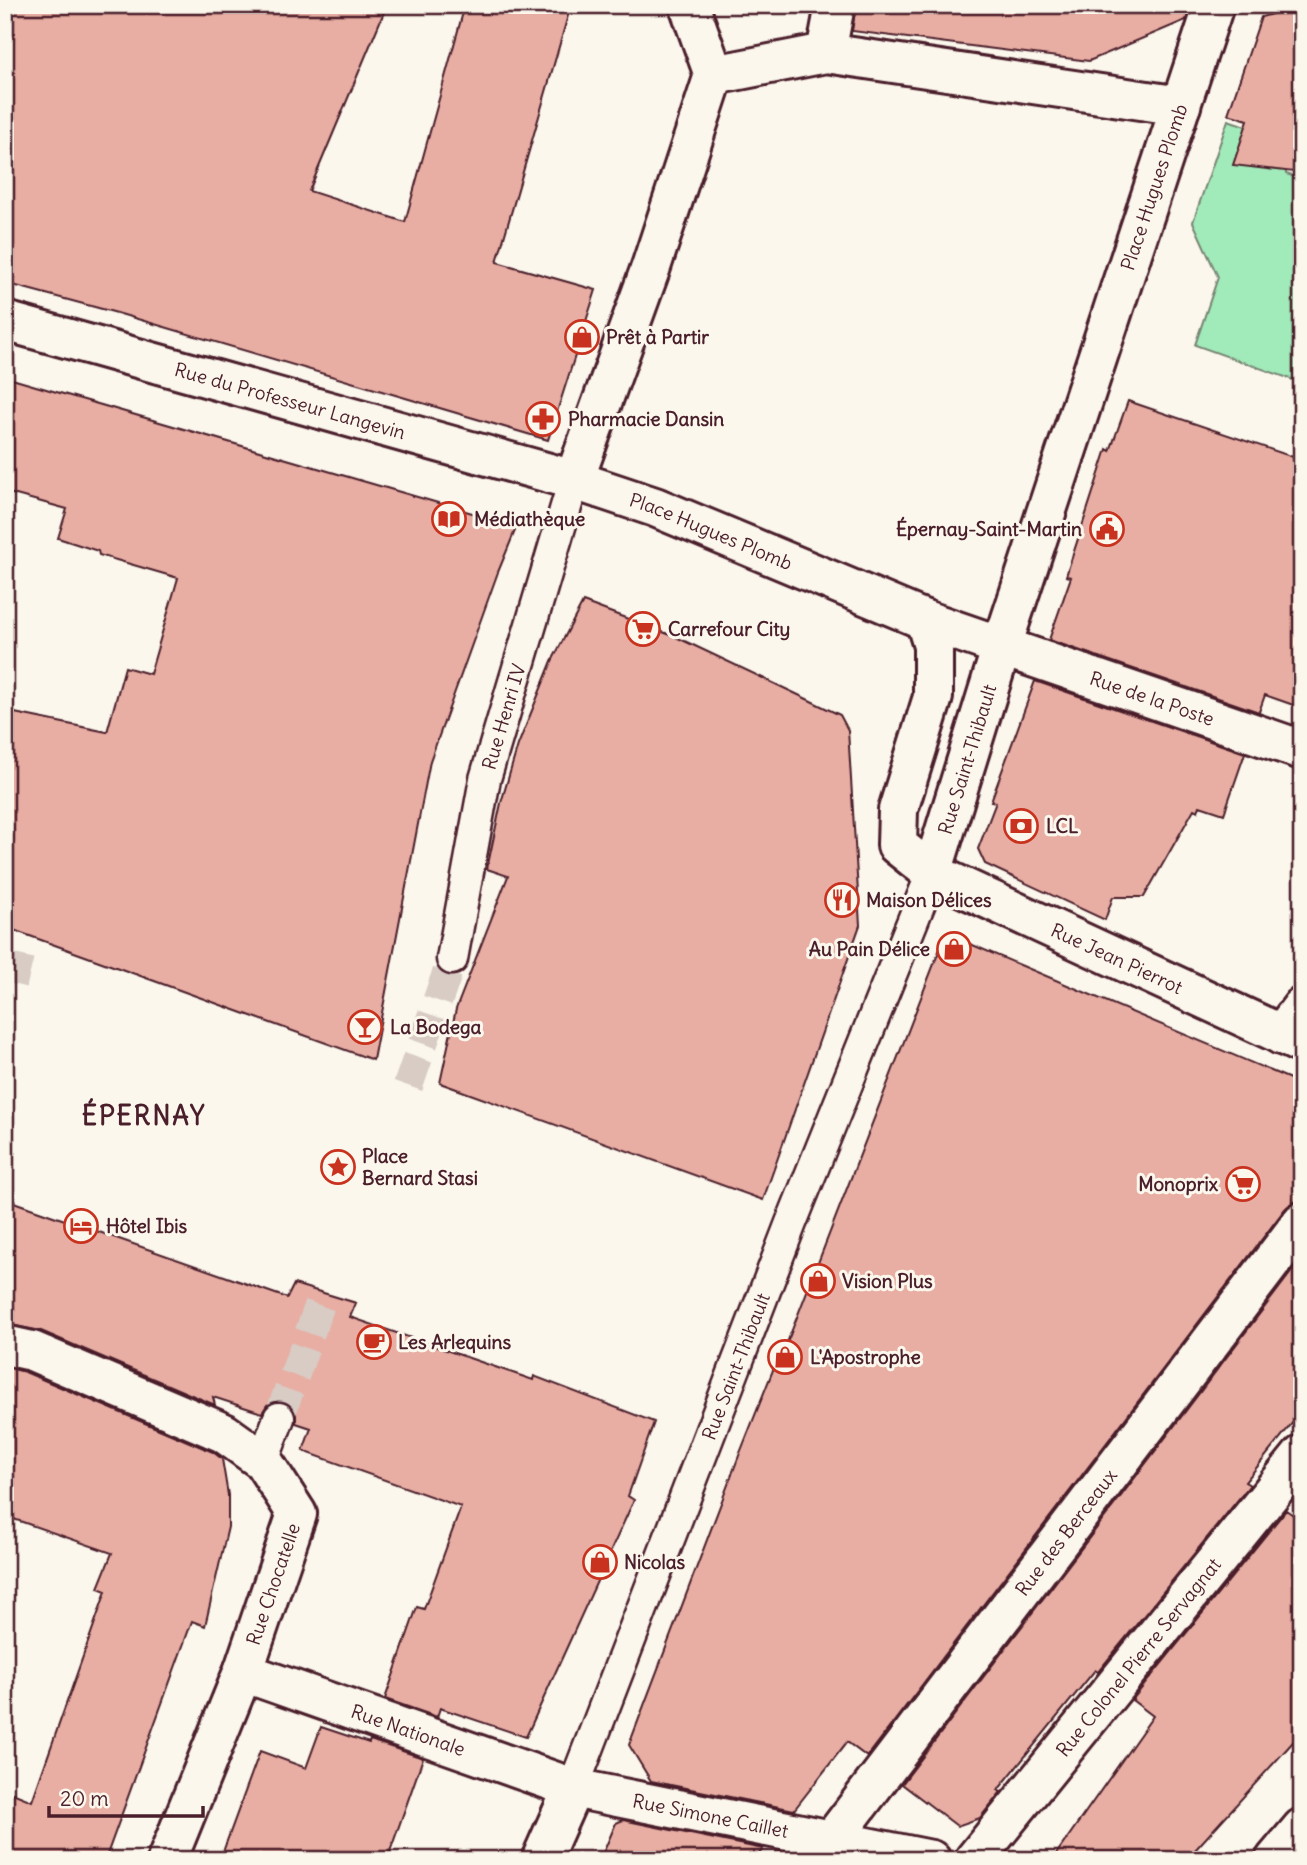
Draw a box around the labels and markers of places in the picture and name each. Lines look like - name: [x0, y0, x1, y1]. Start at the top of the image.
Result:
- shop icon: Prêt à Partir: [563, 318, 601, 356]
- place label: Prêt à Partir: [606, 325, 709, 349]
- pharmacy icon: Pharmacie Dansin: [524, 400, 562, 438]
- place label: Pharmacie Dansin: [568, 407, 724, 431]
- library icon: Médiathèque: [430, 500, 468, 538]
- place label: Médiathèque: [474, 507, 585, 531]
- public building icon: Épernay-Saint-Martin: [1088, 510, 1126, 548]
- place label: Épernay-Saint-Martin: [896, 516, 1082, 541]
- supermarket icon: Carrefour City: [624, 610, 662, 648]
- place label: Carrefour City: [668, 617, 790, 641]
- bank icon: LCL: [1002, 807, 1040, 845]
- place label: LCL: [1046, 814, 1079, 838]
- restaurant icon: Maison Délices: [823, 881, 861, 919]
- place label: Maison Délices: [866, 888, 992, 912]
- shop icon: Au Pain Délice: [935, 930, 973, 968]
- place label: Au Pain Délice: [809, 937, 930, 961]
- bar icon: La Bodega: [346, 1008, 384, 1046]
- place label: La Bodega: [390, 1015, 482, 1039]
- place label: Place Bernard Stasi: [362, 1144, 478, 1190]
- place icon: Place Bernard Stasi: [319, 1148, 357, 1186]
- supermarket icon: Monoprix: [1224, 1165, 1262, 1203]
- place label: Monoprix: [1138, 1172, 1219, 1196]
- hotel icon: Hôtel Ibis: [62, 1207, 100, 1245]
- place label: Hôtel Ibis: [106, 1214, 187, 1238]
- shop icon: Vision Plus: [799, 1262, 837, 1300]
- place label: Vision Plus: [842, 1269, 933, 1293]
- cafe icon: Les Arlequins: [355, 1323, 393, 1361]
- place label: Les Arlequins: [398, 1330, 511, 1354]
- shop icon: L'Apostrophe: [766, 1338, 804, 1376]
- place label: L'Apostrophe: [810, 1345, 921, 1369]
- shop icon: Nicolas: [581, 1543, 619, 1581]
- place label: Nicolas: [624, 1550, 686, 1574]

